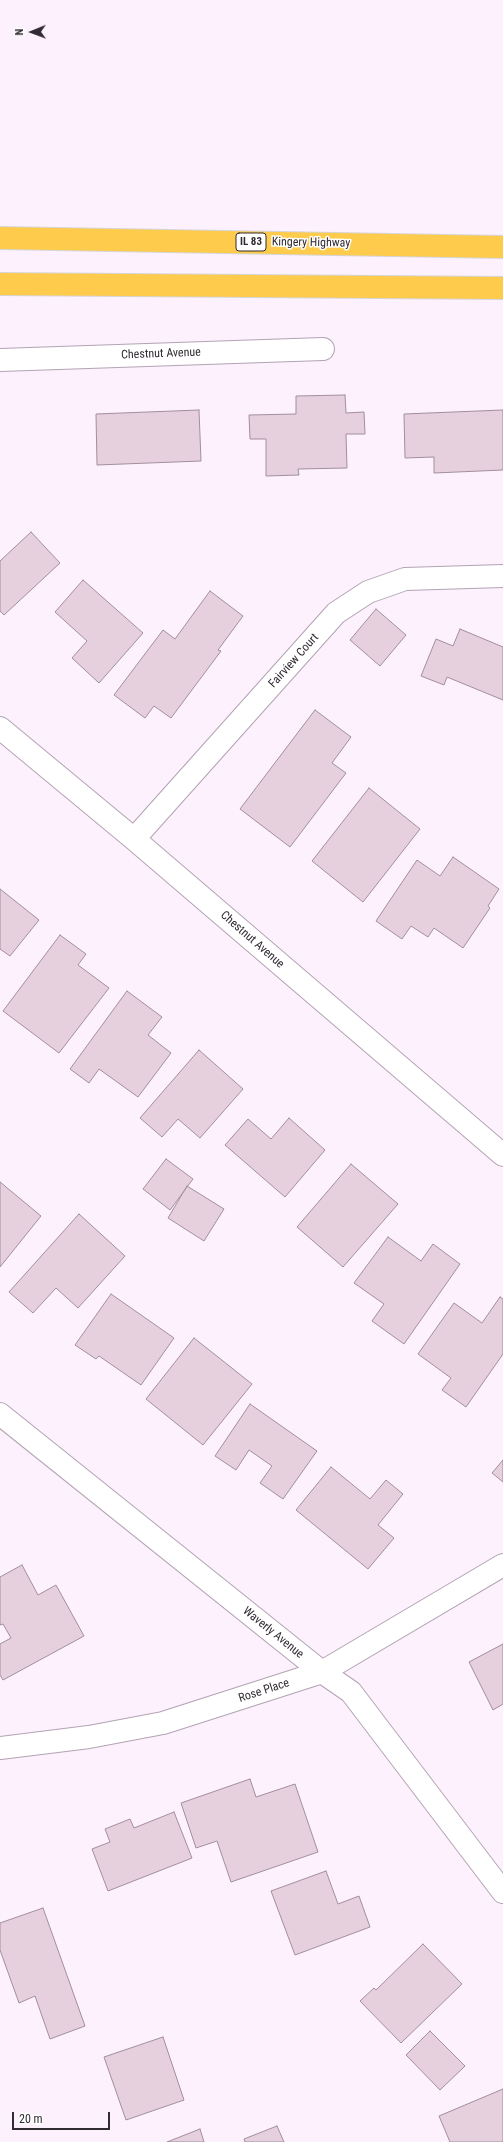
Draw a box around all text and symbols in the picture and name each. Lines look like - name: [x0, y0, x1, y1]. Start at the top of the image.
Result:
- north arrow: [12, 12, 52, 52]
- text: N: [13, 29, 26, 36]
- road number: IL 83: [236, 233, 266, 251]
- street label: Kingery Highway: [272, 235, 350, 251]
- street label: Chestnut Avenue: [121, 345, 201, 363]
- street label: Fairview Court: [266, 631, 322, 691]
- street label: Chestnut Avenue: [217, 908, 287, 972]
- street label: Waverly Avenue: [240, 1604, 306, 1662]
- street label: Rose Place: [237, 1676, 291, 1706]
- scale bar: [14, 2104, 112, 2130]
- text: 20 m: [19, 2112, 43, 2126]

